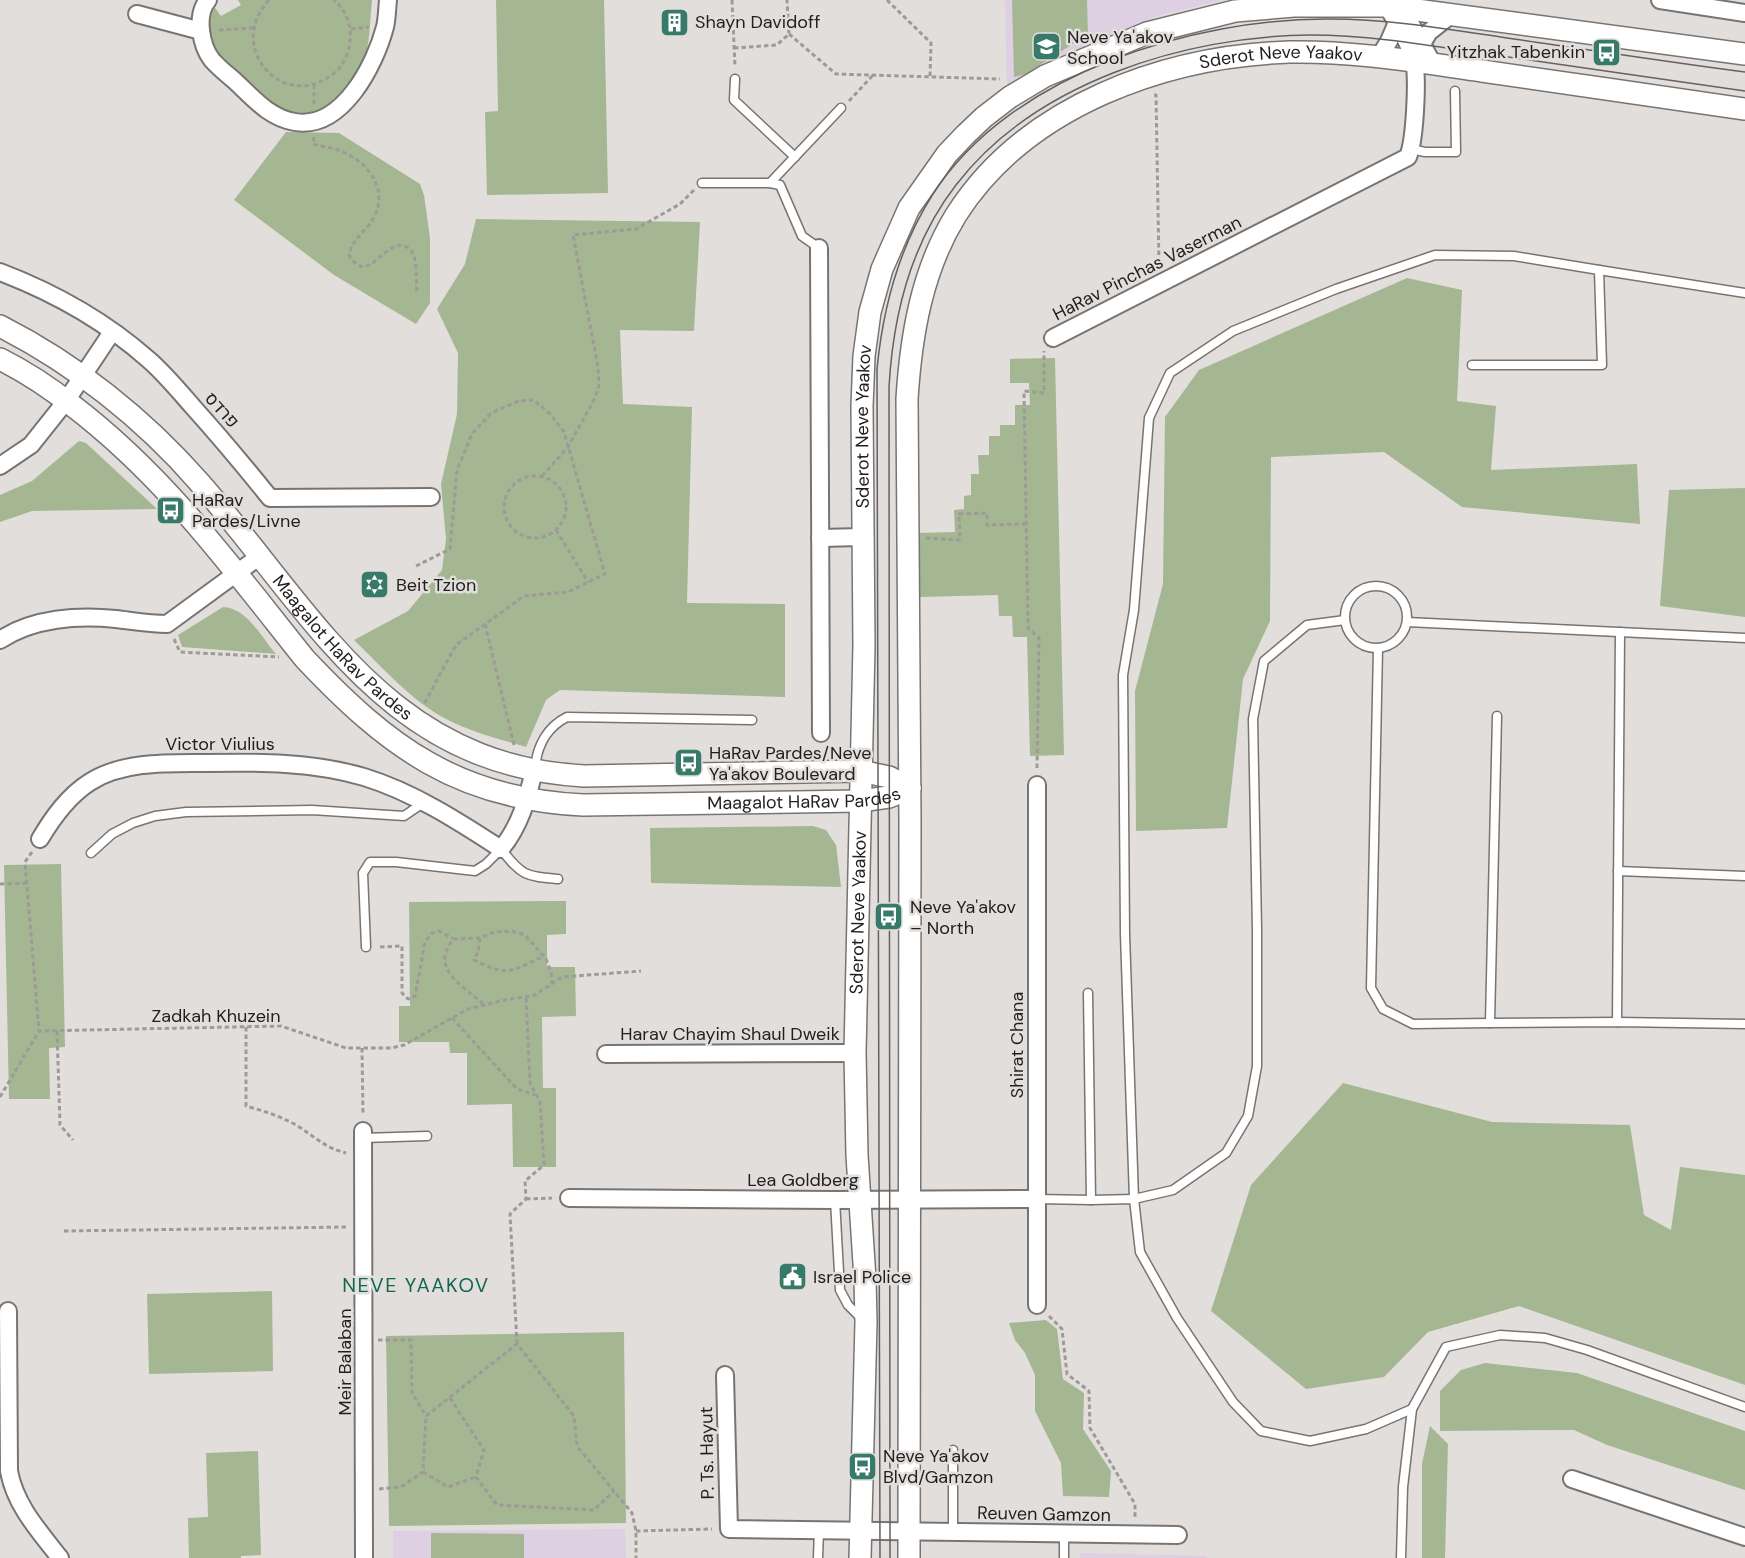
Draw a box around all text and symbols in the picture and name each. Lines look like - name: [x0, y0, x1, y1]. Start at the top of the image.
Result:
- building icon: Shayn Davidoff: [658, 6, 690, 38]
- place label: Shayn Davidoff: [695, 10, 820, 34]
- place label: Neve Ya'akov School: [1067, 25, 1174, 70]
- school or university icon: Neve Ya'akov School: [1030, 31, 1062, 63]
- bus stop icon: Yitzhak Tabenkin: [1590, 36, 1622, 68]
- street label: Sderot Neve Yaakov: [1197, 40, 1364, 75]
- place label: Yitzhak Tabenkin: [1447, 40, 1585, 64]
- street label: HaRav Pinchas Vaserman: [1049, 210, 1245, 326]
- street label: Sderot Neve Yaakov: [850, 343, 877, 508]
- street label: פרדס: [199, 387, 245, 433]
- place label: HaRav Pardes/Livne: [192, 488, 301, 533]
- bus stop icon: HaRav Pardes/Livne: [155, 494, 187, 526]
- synagogue icon: Beit Tzion: [359, 569, 391, 601]
- street label: Maagalot HaRav Pardes: [267, 570, 417, 726]
- place label: Beit Tzion: [396, 573, 476, 597]
- street label: Victor Viulius: [165, 732, 275, 756]
- place label: HaRav Pardes/Neve Ya'akov Boulevard: [709, 741, 872, 786]
- bus stop icon: HaRav Pardes/Neve Ya'akov Boulevard: [672, 747, 704, 779]
- street label: Maagalot HaRav Pardes: [707, 781, 905, 815]
- street label: Sderot Neve Yaakov: [844, 830, 872, 995]
- place label: Neve Ya'akov – North: [910, 895, 1017, 940]
- bus stop icon: Neve Ya'akov – North: [873, 901, 905, 933]
- street label: Shirat Chana: [1005, 992, 1029, 1098]
- street label: Zadkah Khuzein: [151, 1004, 281, 1028]
- street label: Harav Chayim Shaul Dweik: [620, 1022, 840, 1046]
- street label: Lea Goldberg: [747, 1168, 859, 1192]
- public building icon: Israel Police: [776, 1261, 808, 1293]
- place label: Israel Police: [813, 1265, 911, 1289]
- district label: NEVE YAAKOV: [342, 1272, 490, 1298]
- street label: Meir Balaban: [333, 1309, 357, 1415]
- street label: P. Ts. Hayut: [694, 1406, 720, 1500]
- place label: Neve Ya'akov Blvd/Gamzon: [883, 1444, 993, 1489]
- bus stop icon: Neve Ya'akov Blvd/Gamzon: [846, 1450, 878, 1482]
- street label: Reuven Gamzon: [977, 1501, 1111, 1527]

